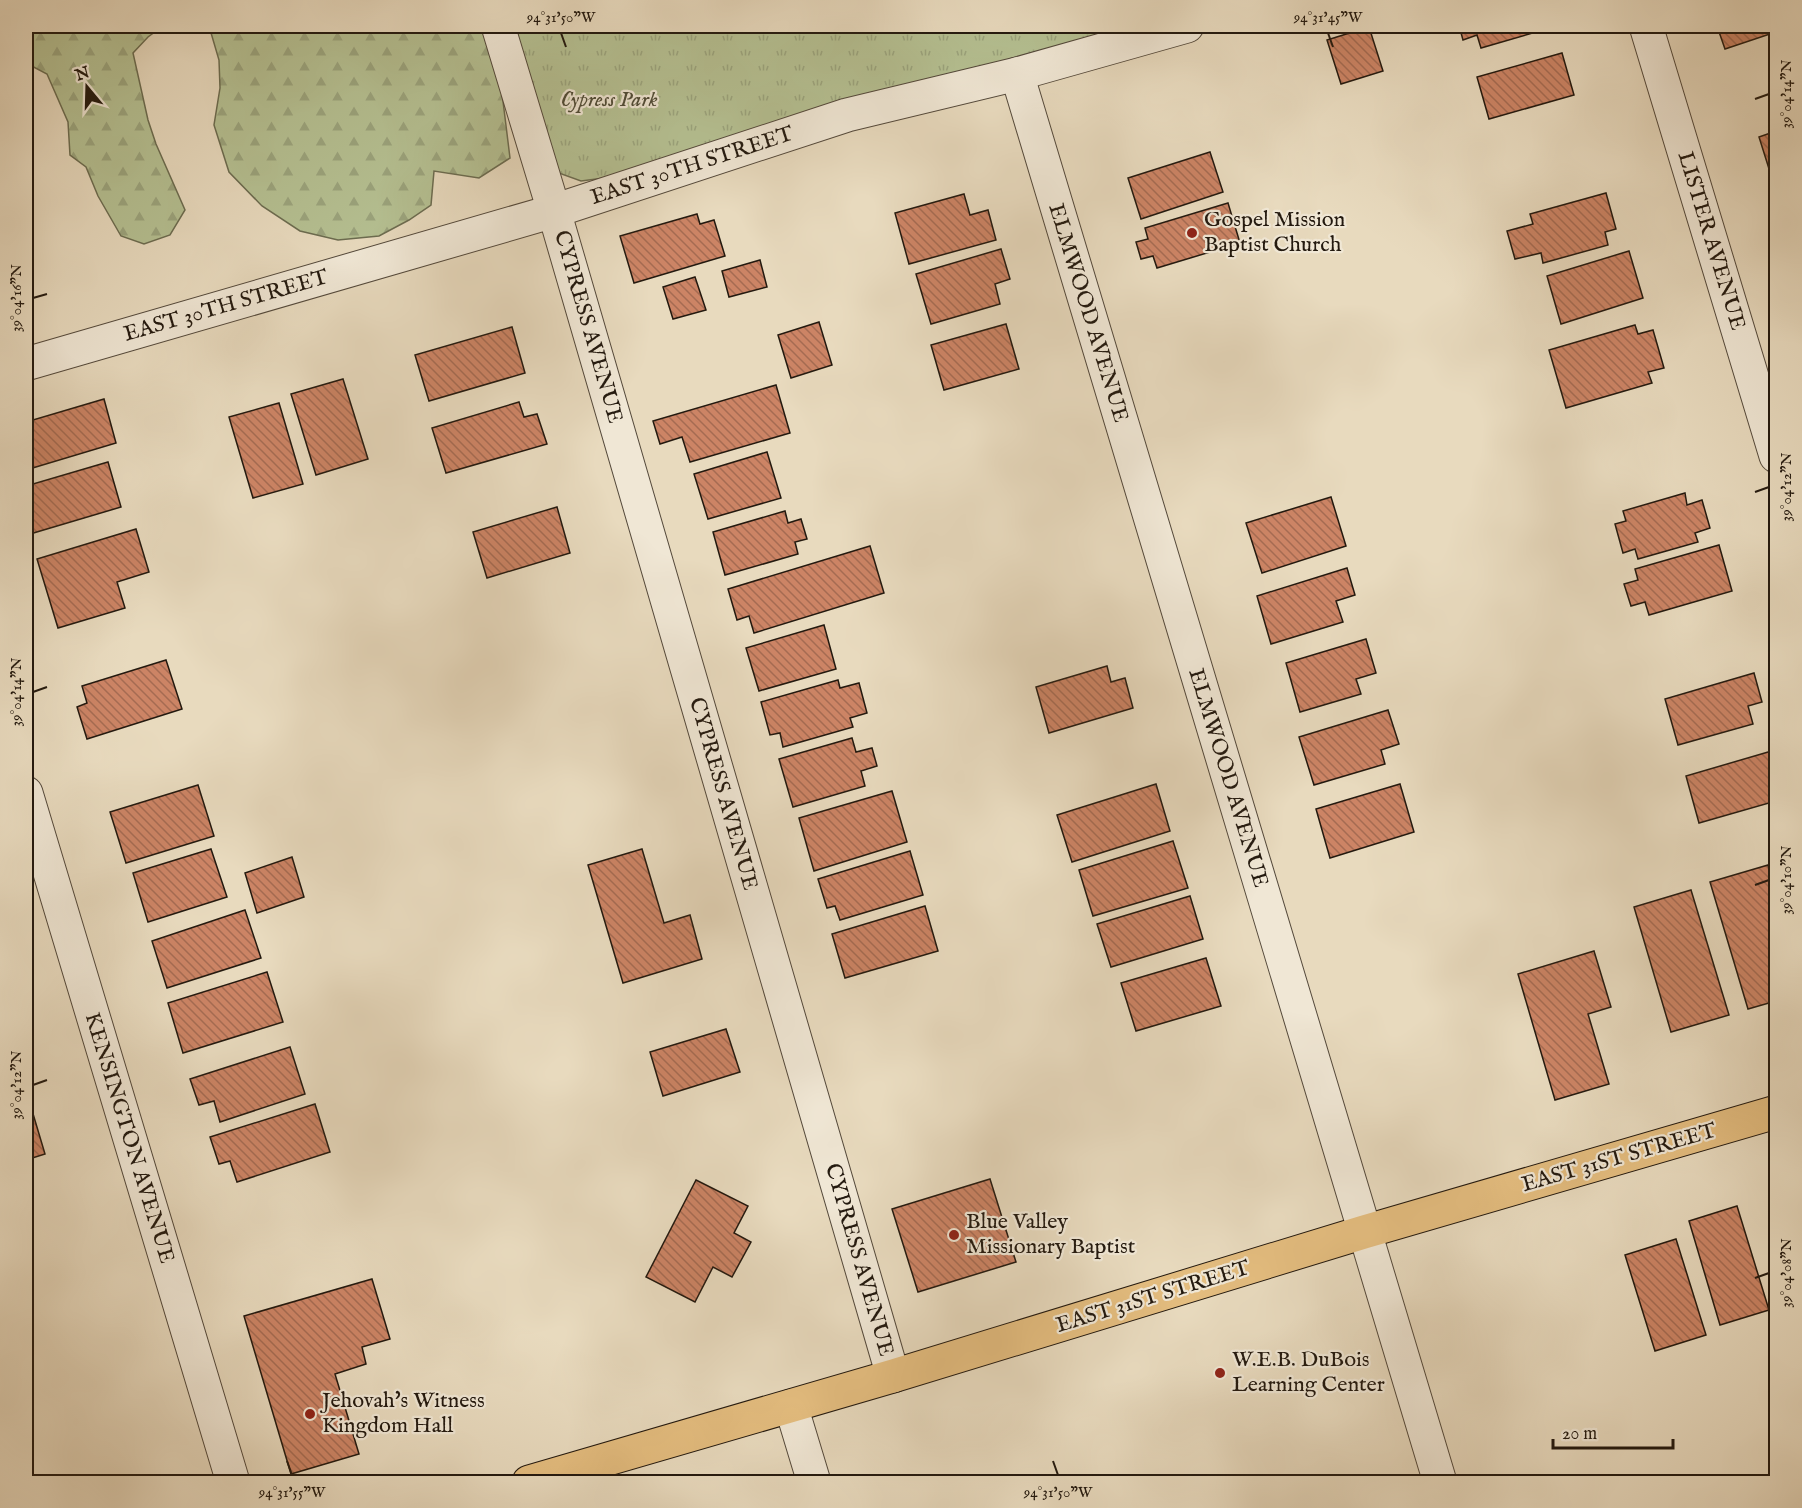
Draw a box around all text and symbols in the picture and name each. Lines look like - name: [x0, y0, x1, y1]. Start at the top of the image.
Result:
- text: 94°31'50"W: [526, 8, 596, 27]
- text: 94°31'45"W: [1293, 8, 1363, 27]
- north arrow: [57, 57, 117, 117]
- text: 39°04'14"N: [1777, 59, 1796, 129]
- text: N: [72, 63, 93, 87]
- park label: Cypress Park: [560, 86, 658, 114]
- street label: EAST 30TH STREET: [587, 120, 797, 212]
- street label: LISTER AVENUE: [1670, 148, 1752, 334]
- street label: ELMWOOD AVENUE: [1041, 200, 1135, 426]
- place label: Gospel Mission Baptist Church: [1204, 206, 1346, 259]
- marker: Gospel Mission Baptist Church: [1185, 226, 1199, 240]
- street label: CYPRESS AVENUE: [547, 227, 629, 427]
- street label: EAST 30TH STREET: [121, 263, 331, 349]
- text: 39°04'16"N: [7, 264, 26, 332]
- text: 39°04'12"N: [1777, 453, 1796, 521]
- text: 39°04'14"N: [7, 657, 26, 727]
- street label: ELMWOOD AVENUE: [1181, 665, 1275, 891]
- street label: CYPRESS AVENUE: [682, 694, 764, 894]
- text: 39°04'10"N: [1777, 845, 1796, 915]
- street label: KENSINGTON AVENUE: [77, 1009, 181, 1267]
- text: 39°04'12"N: [7, 1051, 26, 1119]
- street label: EAST 31ST STREET: [1518, 1117, 1720, 1199]
- street label: CYPRESS AVENUE: [818, 1160, 900, 1360]
- place label: Blue Valley Missionary Baptist: [966, 1208, 1136, 1261]
- marker: Blue Valley Missionary Baptist: [947, 1228, 961, 1242]
- text: 39°04'08"N: [1777, 1238, 1796, 1308]
- street label: EAST 31ST STREET: [1053, 1254, 1253, 1340]
- place label: W.E.B. DuBois Learning Center: [1232, 1346, 1385, 1399]
- marker: W.E.B. DuBois Learning Center: [1213, 1366, 1227, 1380]
- place label: Jehovah's Witness Kingdom Hall: [319, 1387, 485, 1440]
- marker: Jehovah's Witness Kingdom Hall: [303, 1407, 317, 1421]
- scale bar: [1553, 1412, 1673, 1450]
- text: 20 m: [1562, 1423, 1597, 1446]
- text: 94°31'55"W: [258, 1483, 326, 1502]
- text: 94°31'50"W: [1023, 1483, 1093, 1502]

